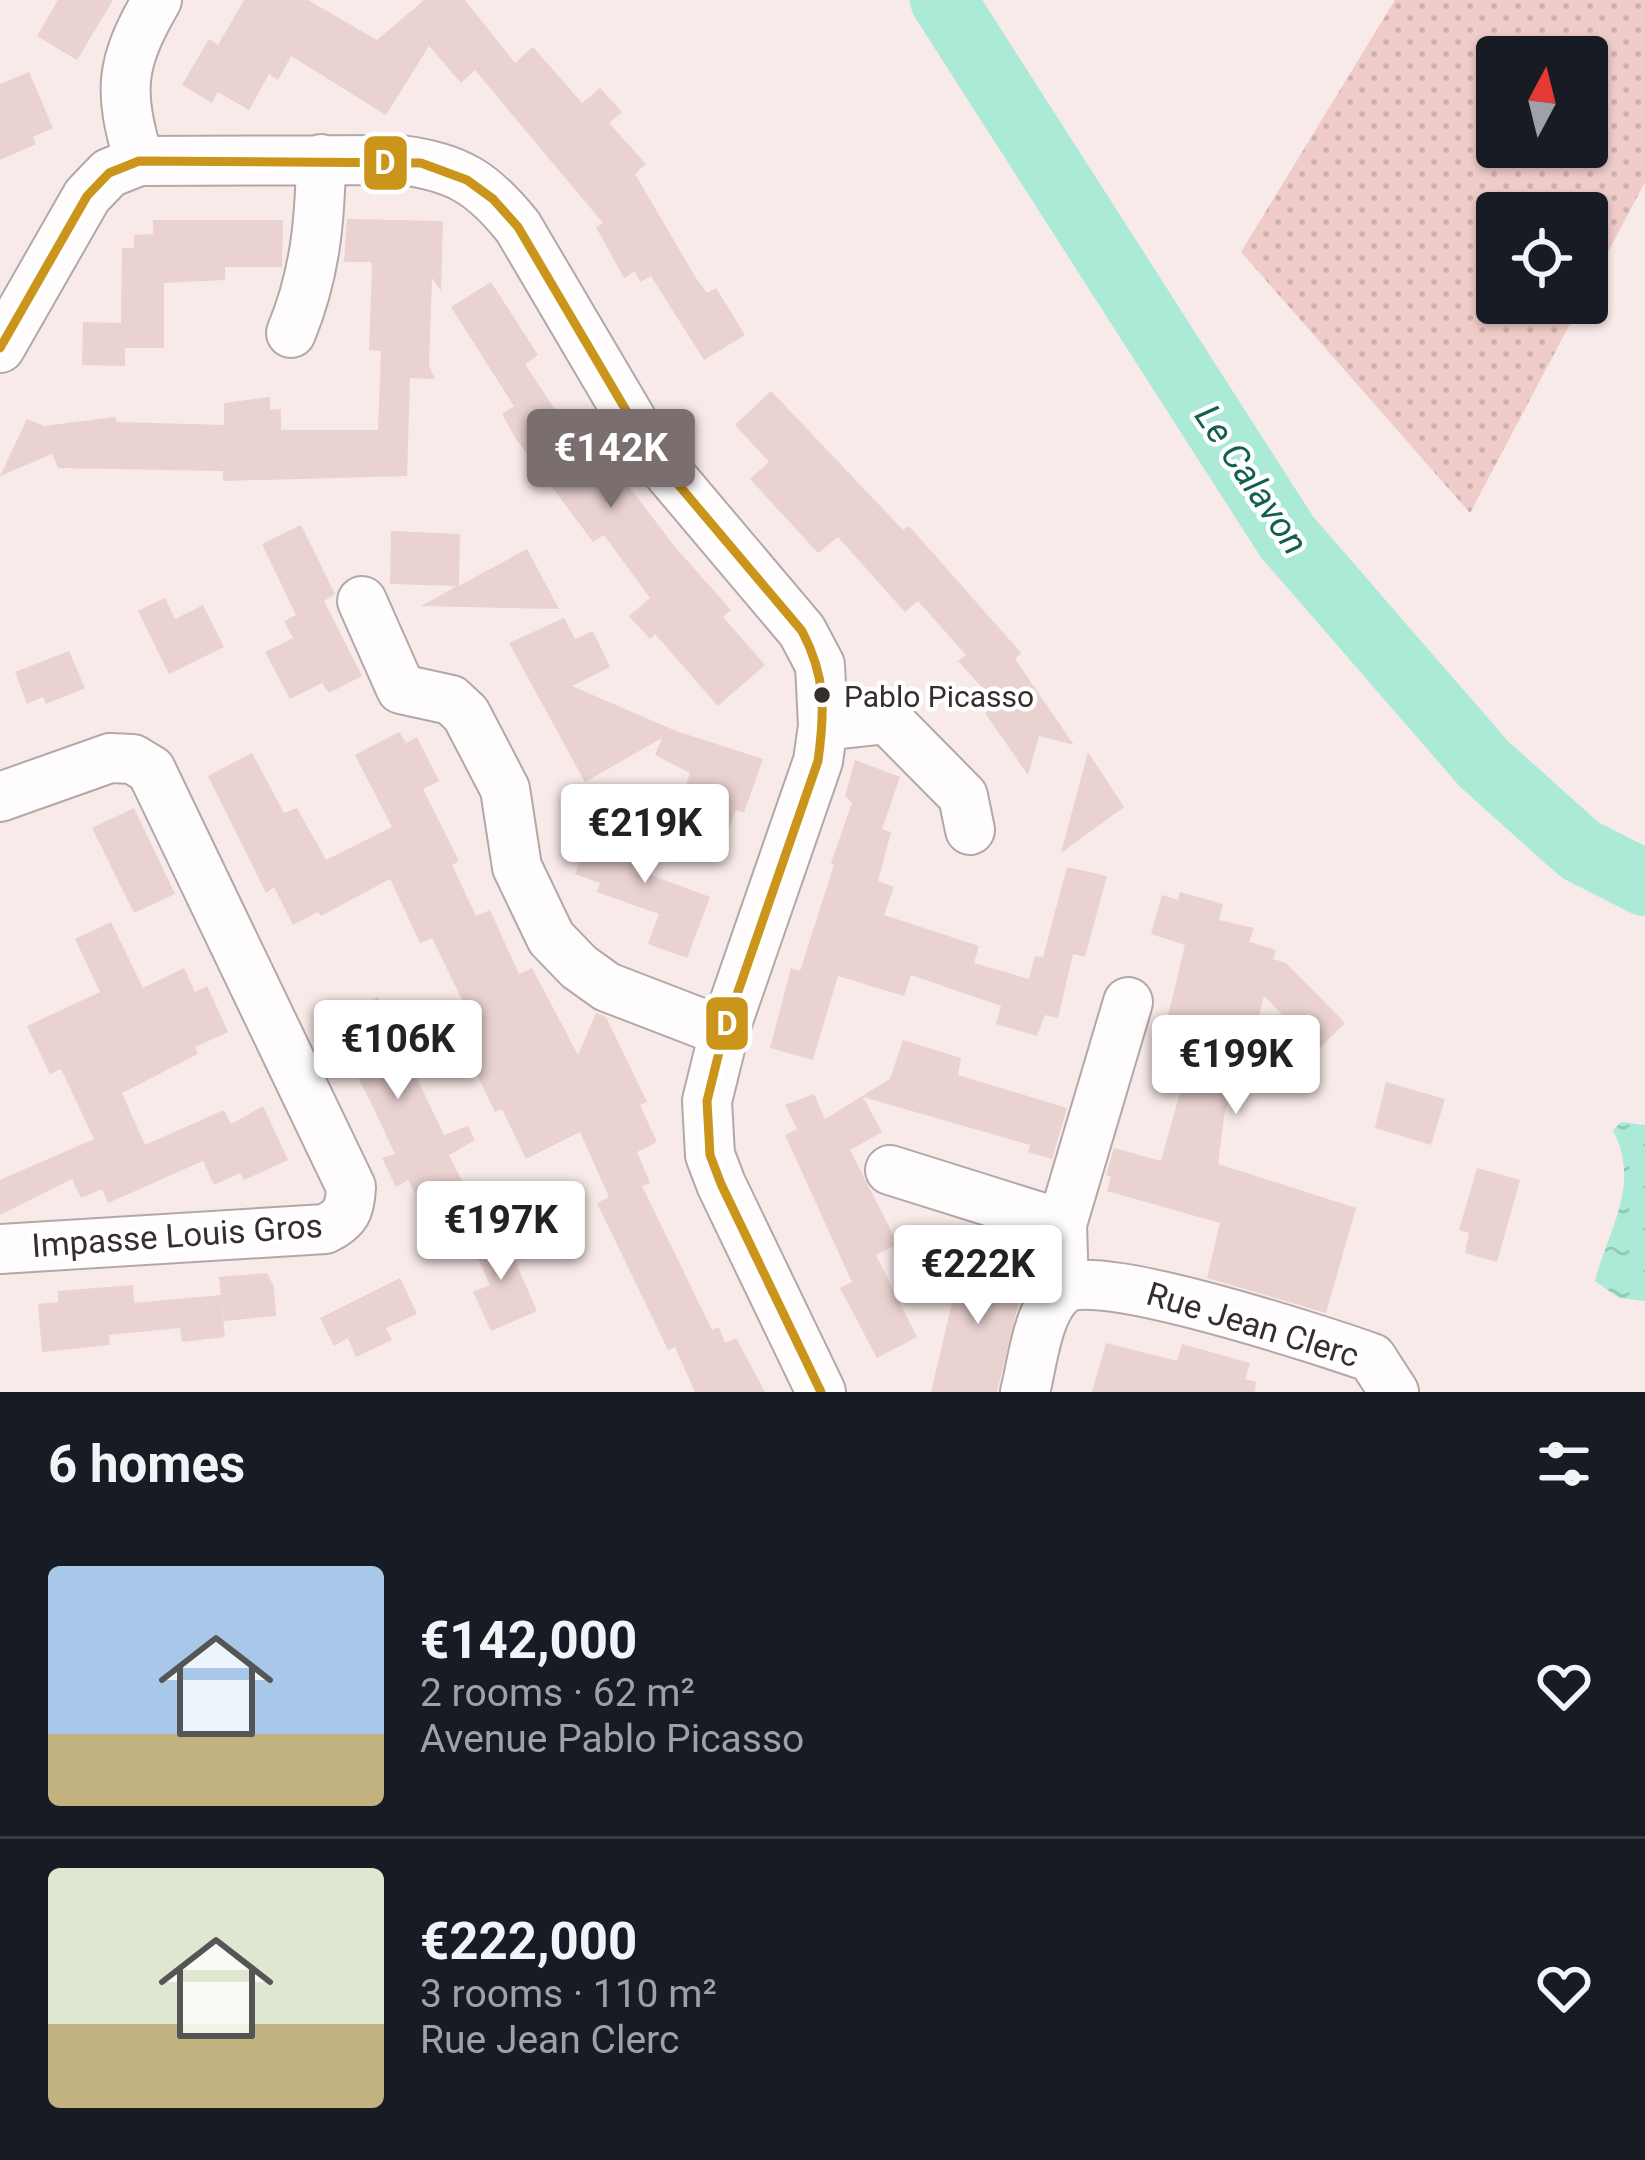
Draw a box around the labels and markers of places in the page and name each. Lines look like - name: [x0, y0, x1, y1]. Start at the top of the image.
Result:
- pin: €142K: [527, 409, 695, 511]
- place label: Pablo Picasso: [844, 679, 1034, 714]
- marker: Pablo Picasso: [811, 684, 833, 706]
- pin: €219K: [561, 784, 729, 886]
- pin: €106K: [314, 1000, 482, 1102]
- pin: €199K: [1152, 1015, 1320, 1117]
- pin: €197K: [417, 1181, 585, 1283]
- pin: €222K: [894, 1225, 1062, 1327]

